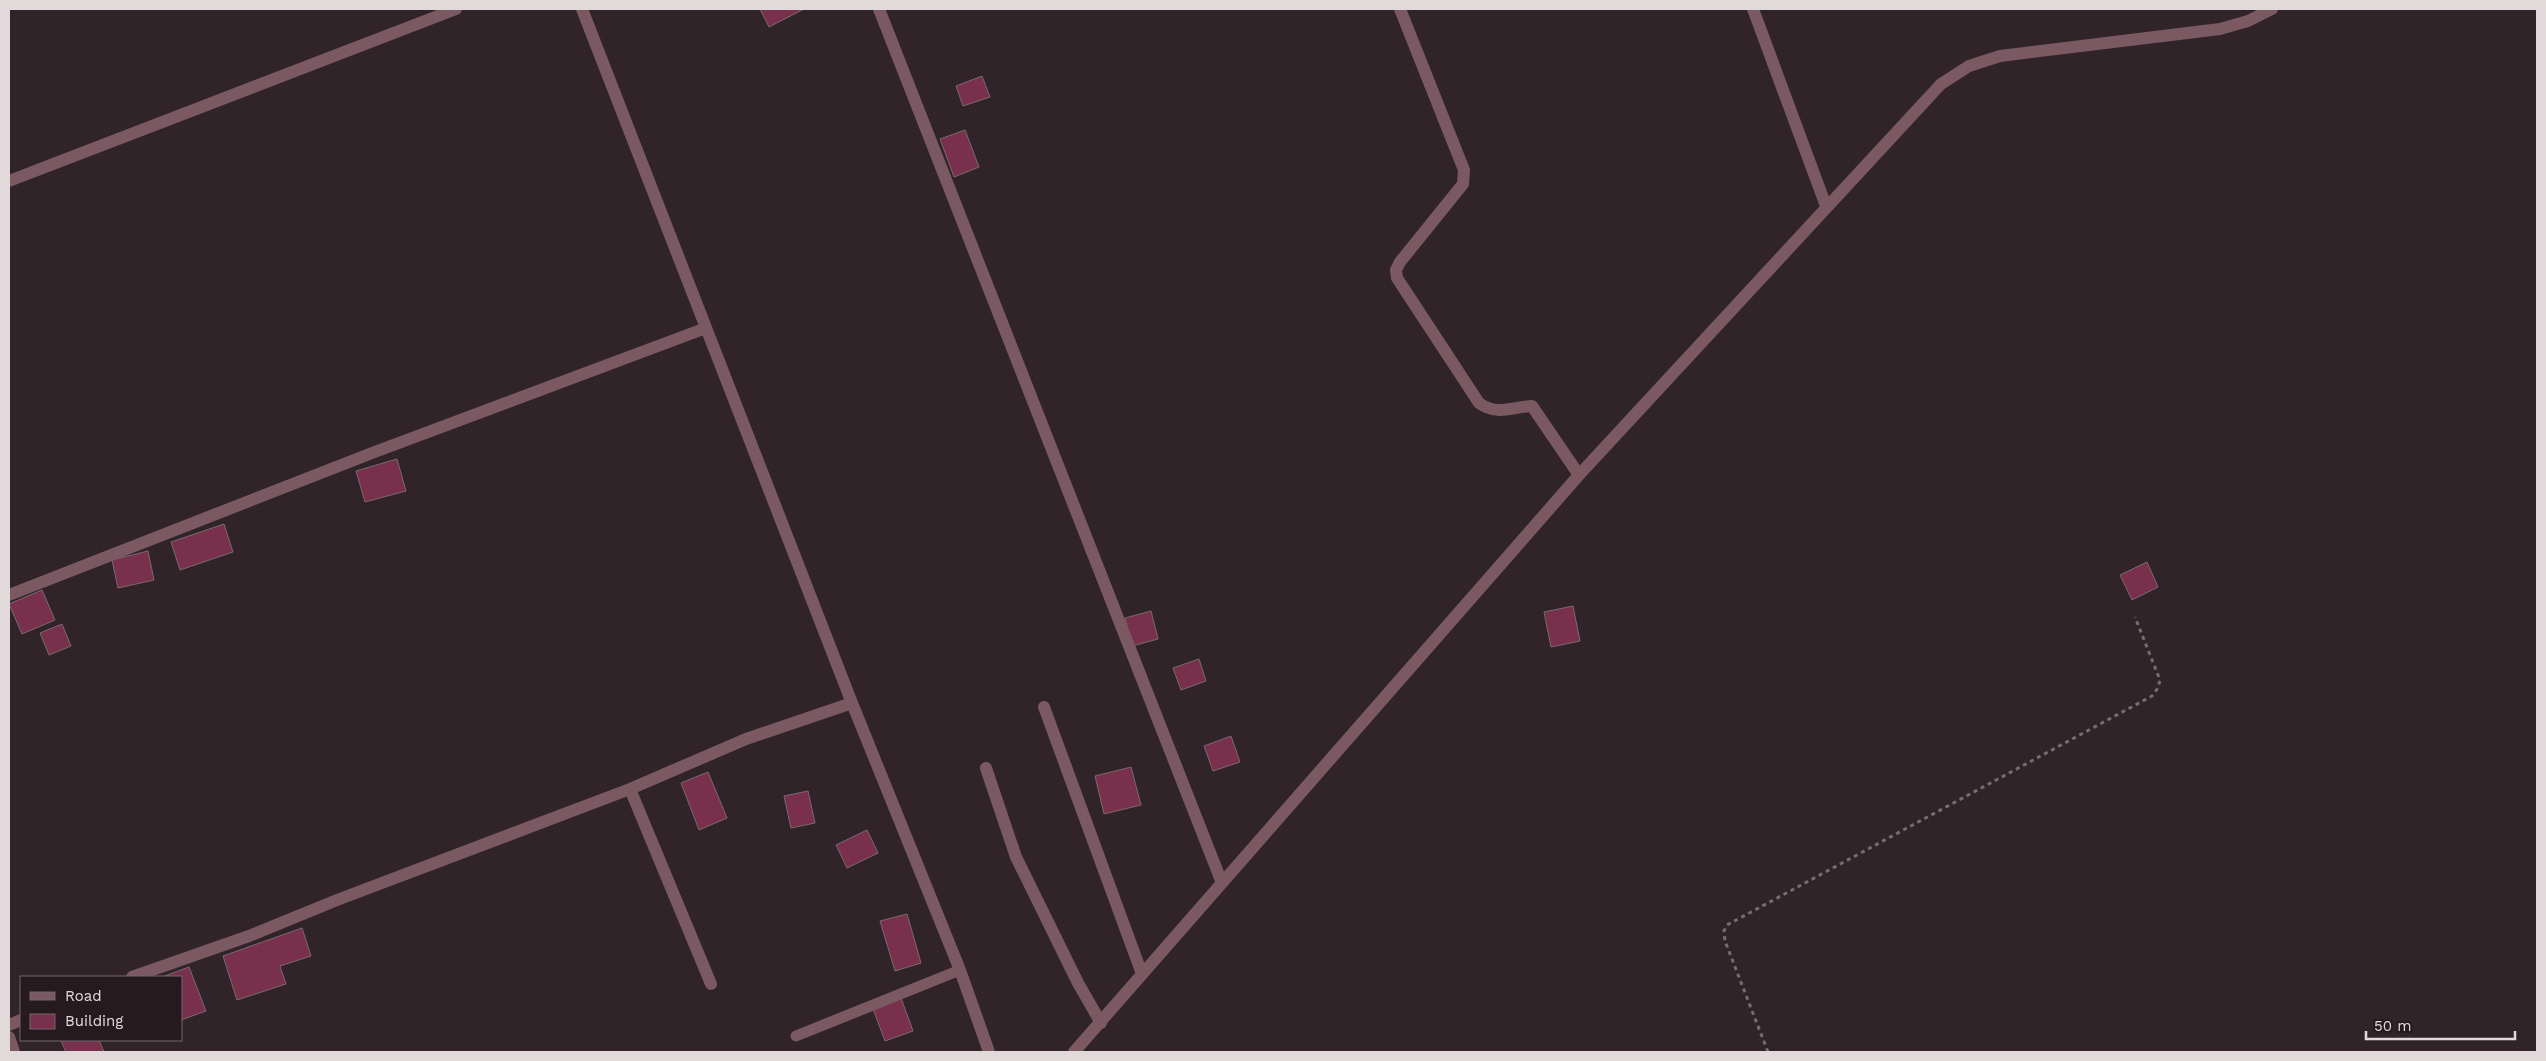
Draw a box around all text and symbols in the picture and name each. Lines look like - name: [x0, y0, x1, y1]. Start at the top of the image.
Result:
- legend: [20, 976, 182, 1041]
- text: Road: [65, 987, 102, 1005]
- scale bar: [2366, 1008, 2515, 1040]
- text: Building: [65, 1012, 123, 1030]
- text: 50 m: [2374, 1017, 2411, 1035]

